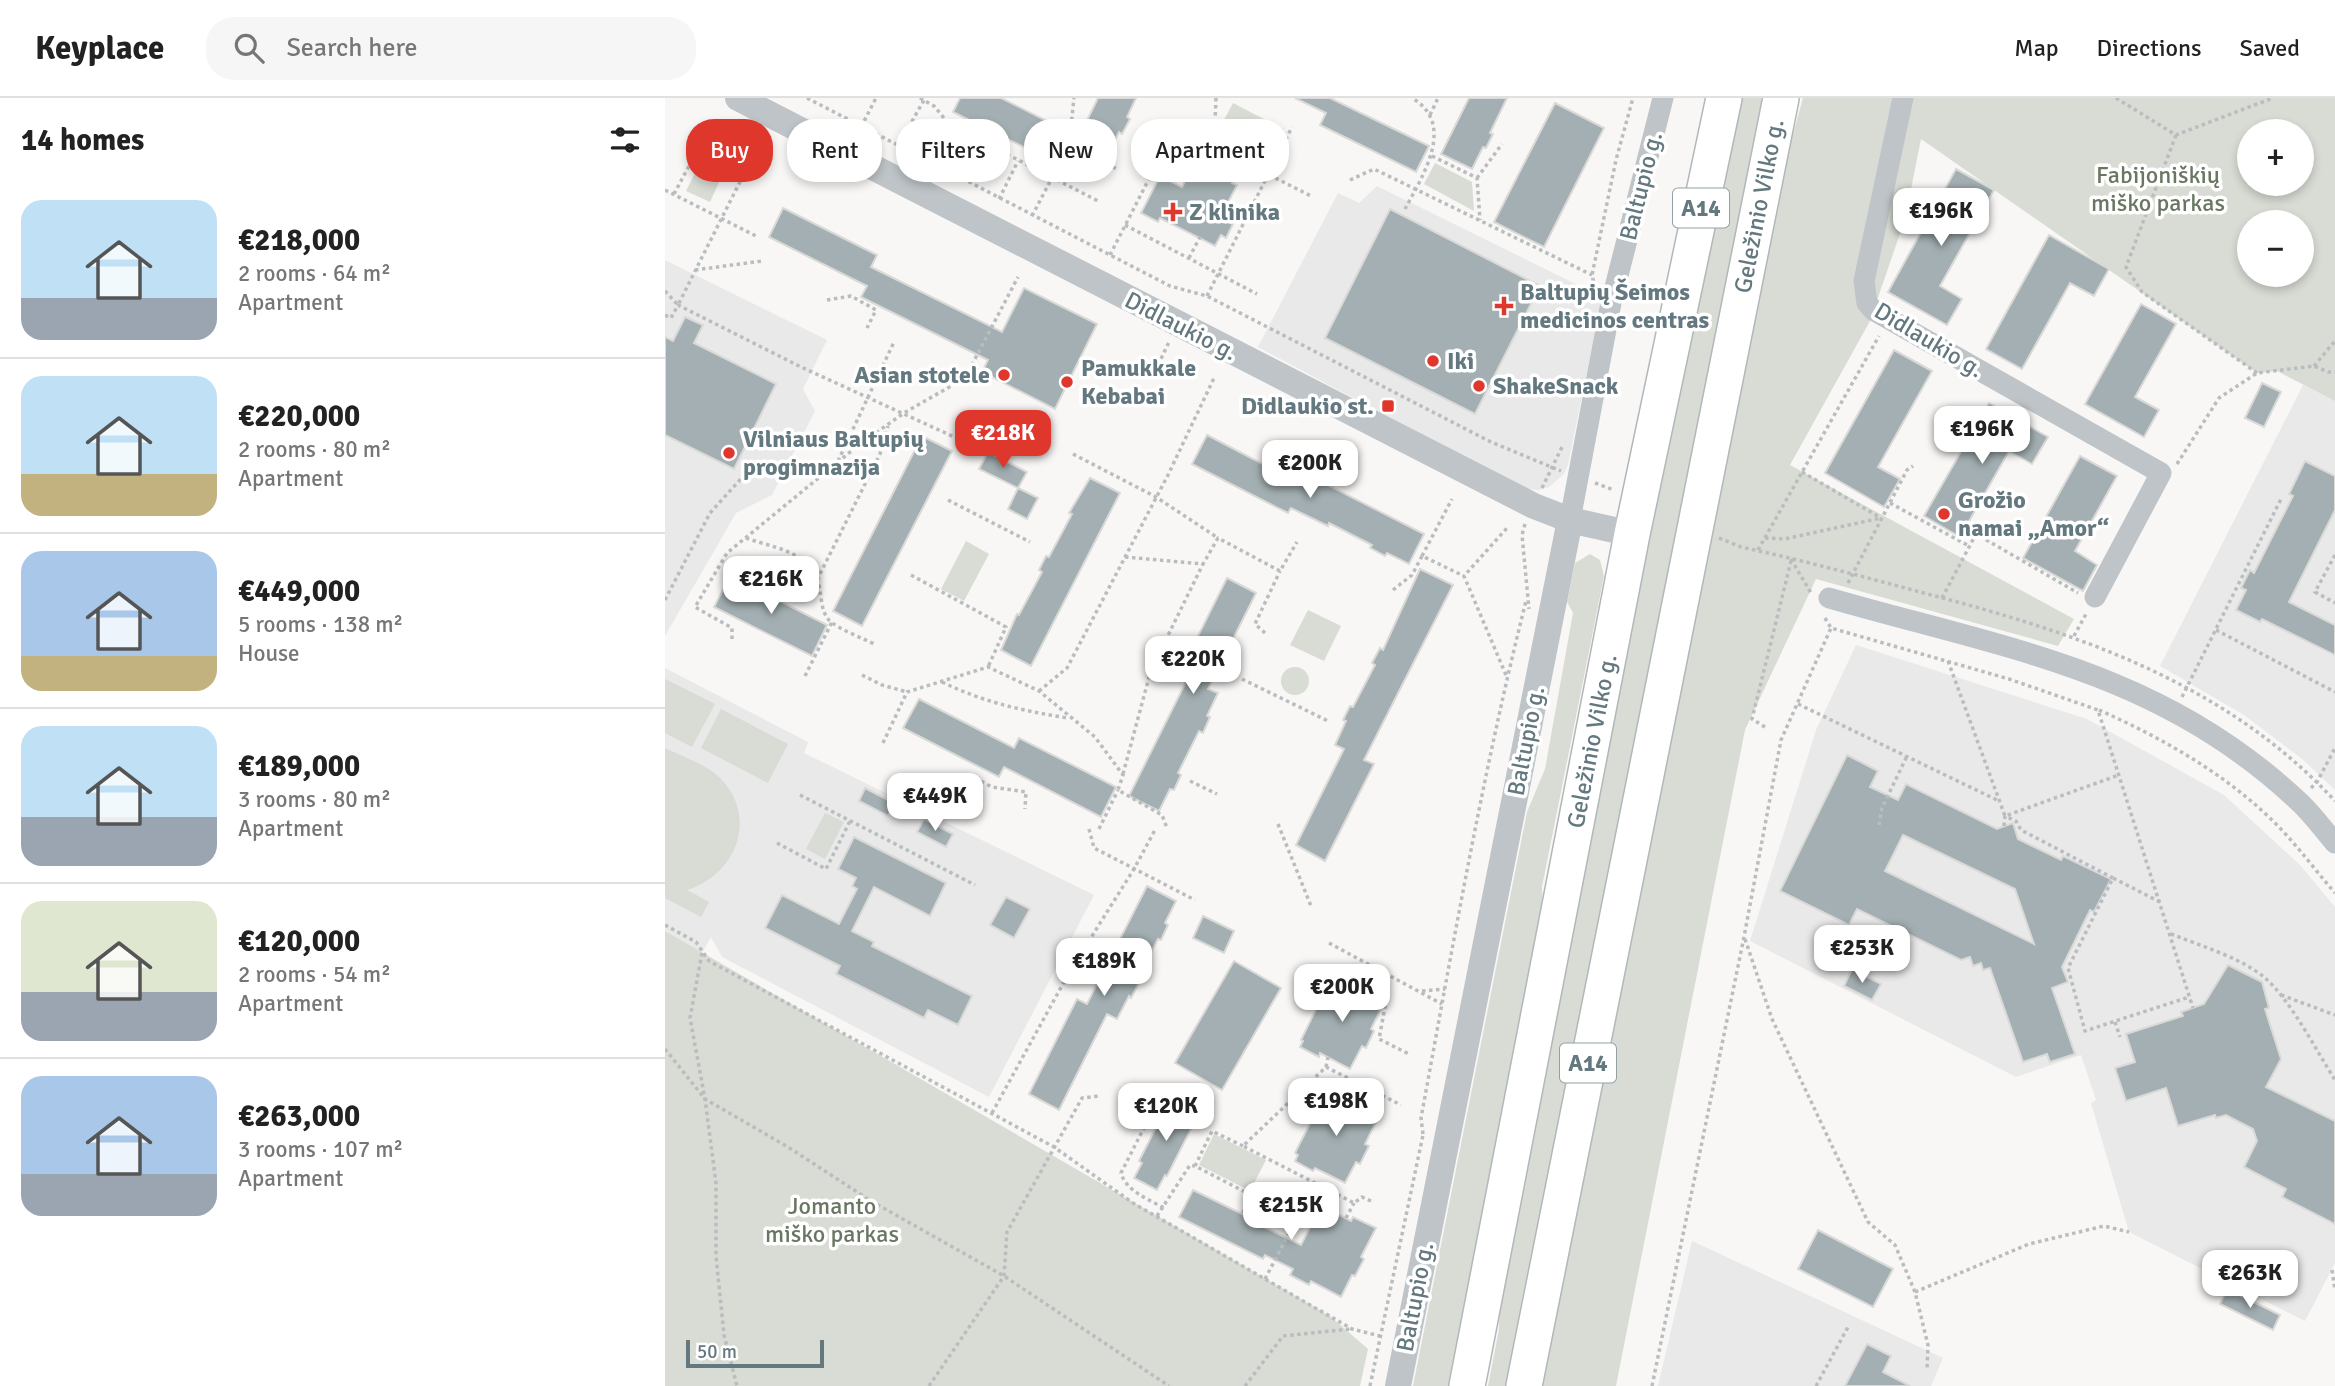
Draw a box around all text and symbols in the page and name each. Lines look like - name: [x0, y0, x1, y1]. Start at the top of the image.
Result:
- search box: [206, 17, 696, 80]
- text: Keyplace: [35, 28, 164, 69]
- icon: search: [230, 29, 268, 67]
- text: Search here: [286, 32, 418, 64]
- text: Map: [2014, 33, 2059, 63]
- text: Directions: [2097, 33, 2202, 63]
- text: Saved: [2240, 33, 2300, 63]
- street label: Geležinio Vilko g.: [1727, 117, 1791, 295]
- chip: Buy: [686, 119, 773, 182]
- chip: Rent: [787, 119, 882, 182]
- chip: Filters: [896, 119, 1010, 182]
- chip: New: [1024, 119, 1117, 182]
- chip: Apartment: [1131, 119, 1289, 182]
- map controls: [2237, 119, 2314, 287]
- button: +: [2237, 119, 2314, 196]
- icon: filters: [606, 121, 644, 159]
- text: 14 homes: [21, 122, 144, 159]
- street label: Baltupio g.: [1613, 129, 1669, 243]
- park label: Fabijoniškių miško parkas: [2091, 160, 2225, 218]
- road number: A14: [1673, 188, 1729, 228]
- pin: €196K: [1892, 188, 1990, 248]
- text: €196K: [1909, 196, 1973, 225]
- place label: Z klinika: [1189, 197, 1280, 227]
- marker: Z klinika: [1163, 202, 1183, 222]
- button: −: [2237, 210, 2314, 287]
- text: €218,000: [238, 222, 360, 259]
- icon: home: [77, 228, 161, 312]
- text: 2 rooms · 64 m²: [238, 259, 391, 288]
- place label: Baltupių Šeimos medicinos centras: [1520, 277, 1710, 335]
- street label: Didlaukio g.: [1120, 285, 1242, 367]
- text: Apartment: [238, 288, 343, 317]
- marker: Baltupių Šeimos medicinos centras: [1494, 296, 1514, 316]
- street label: Didlaukio g.: [1869, 296, 1989, 384]
- place label: Iki: [1447, 346, 1474, 376]
- place label: Pamukkale Kebabai: [1081, 353, 1196, 411]
- marker: Iki: [1425, 353, 1441, 369]
- place label: Asian stotele: [854, 360, 990, 390]
- marker: Asian stotele: [996, 367, 1012, 383]
- place label: ShakeSnack: [1493, 371, 1619, 401]
- marker: Pamukkale Kebabai: [1059, 374, 1075, 390]
- marker: ShakeSnack: [1471, 378, 1487, 394]
- place label: Didlaukio st.: [1241, 391, 1374, 421]
- text: €220,000: [238, 398, 360, 435]
- marker: Didlaukio st.: [1380, 398, 1396, 414]
- icon: home: [77, 404, 161, 488]
- pin: €196K: [1933, 406, 2031, 466]
- pin: €218K: [954, 410, 1052, 470]
- text: €196K: [1950, 414, 2014, 443]
- text: €218K: [971, 418, 1035, 447]
- place label: Vilniaus Baltupių progimnazija: [743, 424, 924, 482]
- text: 2 rooms · 80 m²: [238, 435, 391, 464]
- pin: €200K: [1261, 440, 1359, 500]
- marker: Vilniaus Baltupių progimnazija: [721, 445, 737, 461]
- text: €200K: [1278, 448, 1342, 477]
- text: Apartment: [238, 464, 343, 493]
- place label: Grožio namai „Amor“: [1958, 485, 2109, 543]
- marker: Grožio namai „Amor“: [1936, 506, 1952, 522]
- pin: €216K: [722, 556, 820, 616]
- text: €216K: [739, 564, 803, 593]
- text: €449,000: [238, 573, 360, 610]
- icon: home: [77, 579, 161, 663]
- text: 5 rooms · 138 m²: [238, 610, 403, 639]
- pin: €220K: [1144, 636, 1242, 696]
- text: House: [238, 639, 300, 668]
- text: €220K: [1161, 644, 1225, 673]
- street label: Geležinio Vilko g.: [1560, 652, 1624, 830]
- street label: Baltupio g.: [1501, 684, 1551, 798]
- text: €189,000: [238, 748, 360, 785]
- icon: home: [77, 754, 161, 838]
- pin: €449K: [886, 774, 984, 833]
- text: €449K: [903, 781, 967, 810]
- text: 3 rooms · 80 m²: [238, 785, 391, 814]
- text: Apartment: [238, 814, 343, 843]
- text: €120,000: [238, 923, 360, 960]
- pin: €253K: [1813, 926, 1911, 985]
- icon: home: [77, 929, 161, 1013]
- text: €253K: [1830, 933, 1894, 962]
- pin: €189K: [1055, 939, 1153, 998]
- text: €189K: [1072, 946, 1136, 975]
- text: 2 rooms · 54 m²: [238, 960, 391, 989]
- pin: €200K: [1293, 964, 1391, 1024]
- text: €200K: [1310, 972, 1374, 1001]
- text: Apartment: [238, 989, 343, 1018]
- road number: A14: [1560, 1044, 1616, 1082]
- pin: €198K: [1287, 1079, 1385, 1138]
- pin: €120K: [1117, 1084, 1215, 1143]
- text: €198K: [1304, 1086, 1368, 1115]
- text: €120K: [1134, 1091, 1198, 1120]
- text: €263,000: [238, 1098, 360, 1135]
- icon: home: [77, 1104, 161, 1188]
- text: 3 rooms · 107 m²: [238, 1135, 403, 1164]
- text: Apartment: [238, 1164, 343, 1193]
- pin: €215K: [1242, 1182, 1340, 1242]
- text: €215K: [1259, 1190, 1323, 1219]
- park label: Jomanto miško parkas: [765, 1191, 899, 1249]
- street label: Baltupio g.: [1390, 1240, 1440, 1354]
- pin: €263K: [2201, 1250, 2299, 1310]
- text: €263K: [2218, 1258, 2282, 1287]
- scale bar: [686, 1337, 824, 1369]
- text: 50 m: [697, 1340, 737, 1364]

